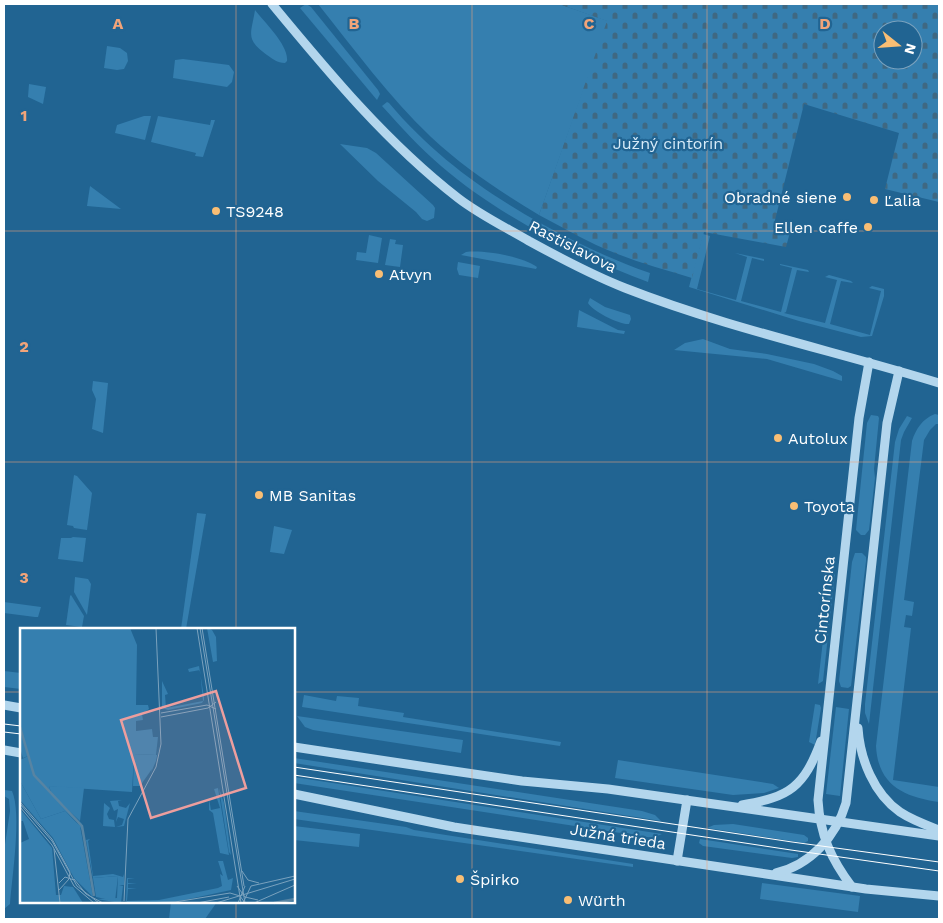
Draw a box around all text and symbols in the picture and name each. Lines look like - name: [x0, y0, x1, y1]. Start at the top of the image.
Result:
- text: A: [113, 14, 124, 33]
- text: B: [349, 14, 360, 33]
- text: C: [584, 14, 595, 33]
- text: D: [819, 14, 831, 33]
- north arrow: [873, 20, 923, 70]
- text: N: [901, 42, 920, 56]
- text: 1: [21, 106, 27, 125]
- park label: Južný cintorín: [613, 134, 723, 153]
- place label: Obradné siene: [724, 188, 837, 207]
- marker: Obradné siene: [841, 191, 853, 203]
- place label: Ľalia: [884, 191, 921, 210]
- marker: Ľalia: [868, 194, 880, 206]
- place label: TS9248: [226, 202, 284, 221]
- marker: TS9248: [210, 205, 222, 217]
- street label: Rastislavova: [526, 216, 620, 277]
- place label: Ellen caffe: [774, 218, 858, 237]
- marker: Ellen caffe: [862, 221, 874, 233]
- place label: Atvyn: [389, 265, 432, 284]
- marker: Atvyn: [373, 268, 385, 280]
- text: 2: [19, 337, 29, 356]
- place label: Autolux: [788, 429, 848, 448]
- marker: Autolux: [772, 432, 784, 444]
- place label: MB Sanitas: [269, 486, 356, 505]
- marker: MB Sanitas: [253, 489, 265, 501]
- place label: Toyota: [804, 497, 855, 516]
- marker: Toyota: [788, 500, 800, 512]
- street label: Cintorínska: [810, 555, 839, 645]
- text: 3: [19, 568, 29, 587]
- inset map: [20, 628, 295, 903]
- street label: Južná trieda: [569, 820, 667, 853]
- place label: Špirko: [470, 870, 519, 889]
- marker: Špirko: [454, 873, 466, 885]
- place label: Würth: [578, 891, 626, 910]
- marker: Würth: [562, 894, 574, 906]

